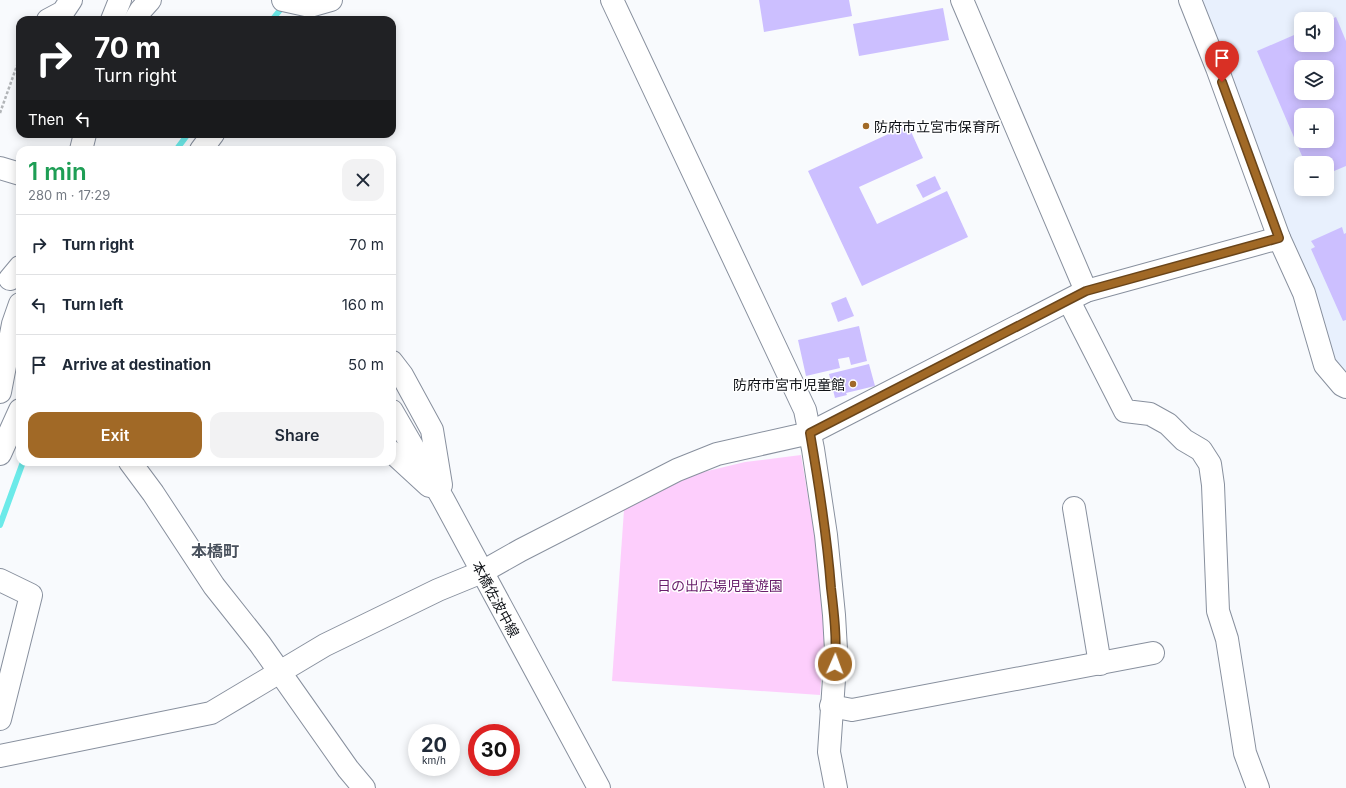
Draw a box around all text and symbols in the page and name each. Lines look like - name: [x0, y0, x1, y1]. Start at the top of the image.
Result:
- map controls: [1294, 12, 1334, 196]
- button: sound: [1294, 12, 1334, 52]
- text: 70 m: [94, 31, 161, 65]
- icon: right: [28, 32, 80, 84]
- pin: [1205, 41, 1239, 82]
- icon: arrive: [1211, 47, 1233, 69]
- button: layers: [1294, 60, 1334, 100]
- text: Turn right: [94, 65, 177, 86]
- icon: left: [72, 108, 94, 130]
- button: +: [1294, 108, 1334, 148]
- text: Then: [28, 110, 64, 129]
- place label: 防府市立宮市保育所: [874, 118, 1000, 135]
- marker: 防府市立宮市保育所: [861, 121, 871, 131]
- button: −: [1294, 156, 1334, 196]
- text: 1 min: [28, 157, 87, 186]
- button: close: [342, 159, 384, 201]
- text: 280 m · 17:29: [28, 187, 110, 203]
- icon: right: [28, 234, 50, 256]
- text: Turn right: [62, 235, 134, 254]
- text: 70 m: [349, 235, 384, 254]
- icon: left: [28, 294, 50, 316]
- text: Turn left: [62, 295, 123, 314]
- text: 160 m: [342, 295, 384, 314]
- icon: arrive: [28, 354, 50, 376]
- text: Arrive at destination: [62, 355, 211, 374]
- text: 50 m: [348, 355, 384, 374]
- place label: 防府市宮市児童館: [733, 376, 845, 393]
- marker: 防府市宮市児童館: [848, 379, 858, 389]
- button: Exit: [28, 412, 202, 458]
- button: Share: [210, 412, 384, 458]
- district label: 本橋町: [191, 541, 239, 561]
- street label: 本橋佐波中線: [469, 558, 523, 640]
- park label: 日の出広場児童遊園: [657, 577, 783, 594]
- position arrow: [814, 643, 856, 685]
- speed limit sign: 30: [468, 724, 520, 776]
- text: 20: [421, 733, 447, 757]
- text: km/h: [422, 754, 446, 766]

